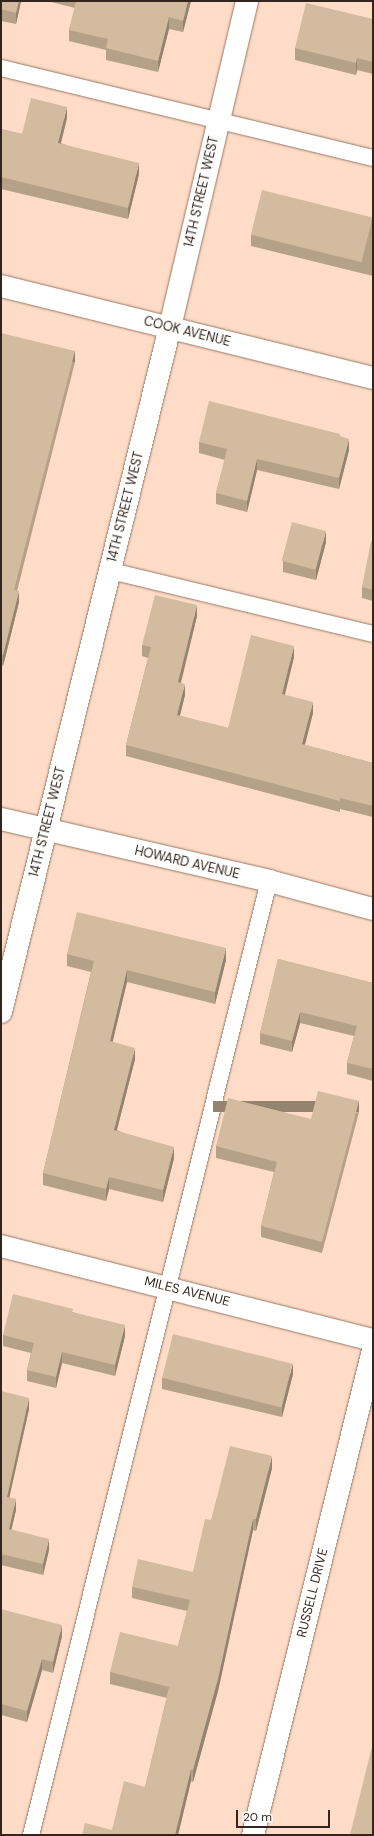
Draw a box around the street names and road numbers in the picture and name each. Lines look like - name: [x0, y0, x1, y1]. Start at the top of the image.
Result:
- street label: 14TH STREET WEST: [182, 135, 222, 249]
- street label: COOK AVENUE: [142, 314, 232, 350]
- street label: 14TH STREET WEST: [105, 450, 147, 564]
- street label: 14TH STREET WEST: [27, 765, 69, 879]
- street label: HOWARD AVENUE: [133, 843, 241, 883]
- street label: MILES AVENUE: [143, 1274, 231, 1310]
- street label: RUSSELL DRIVE: [294, 1547, 332, 1639]

